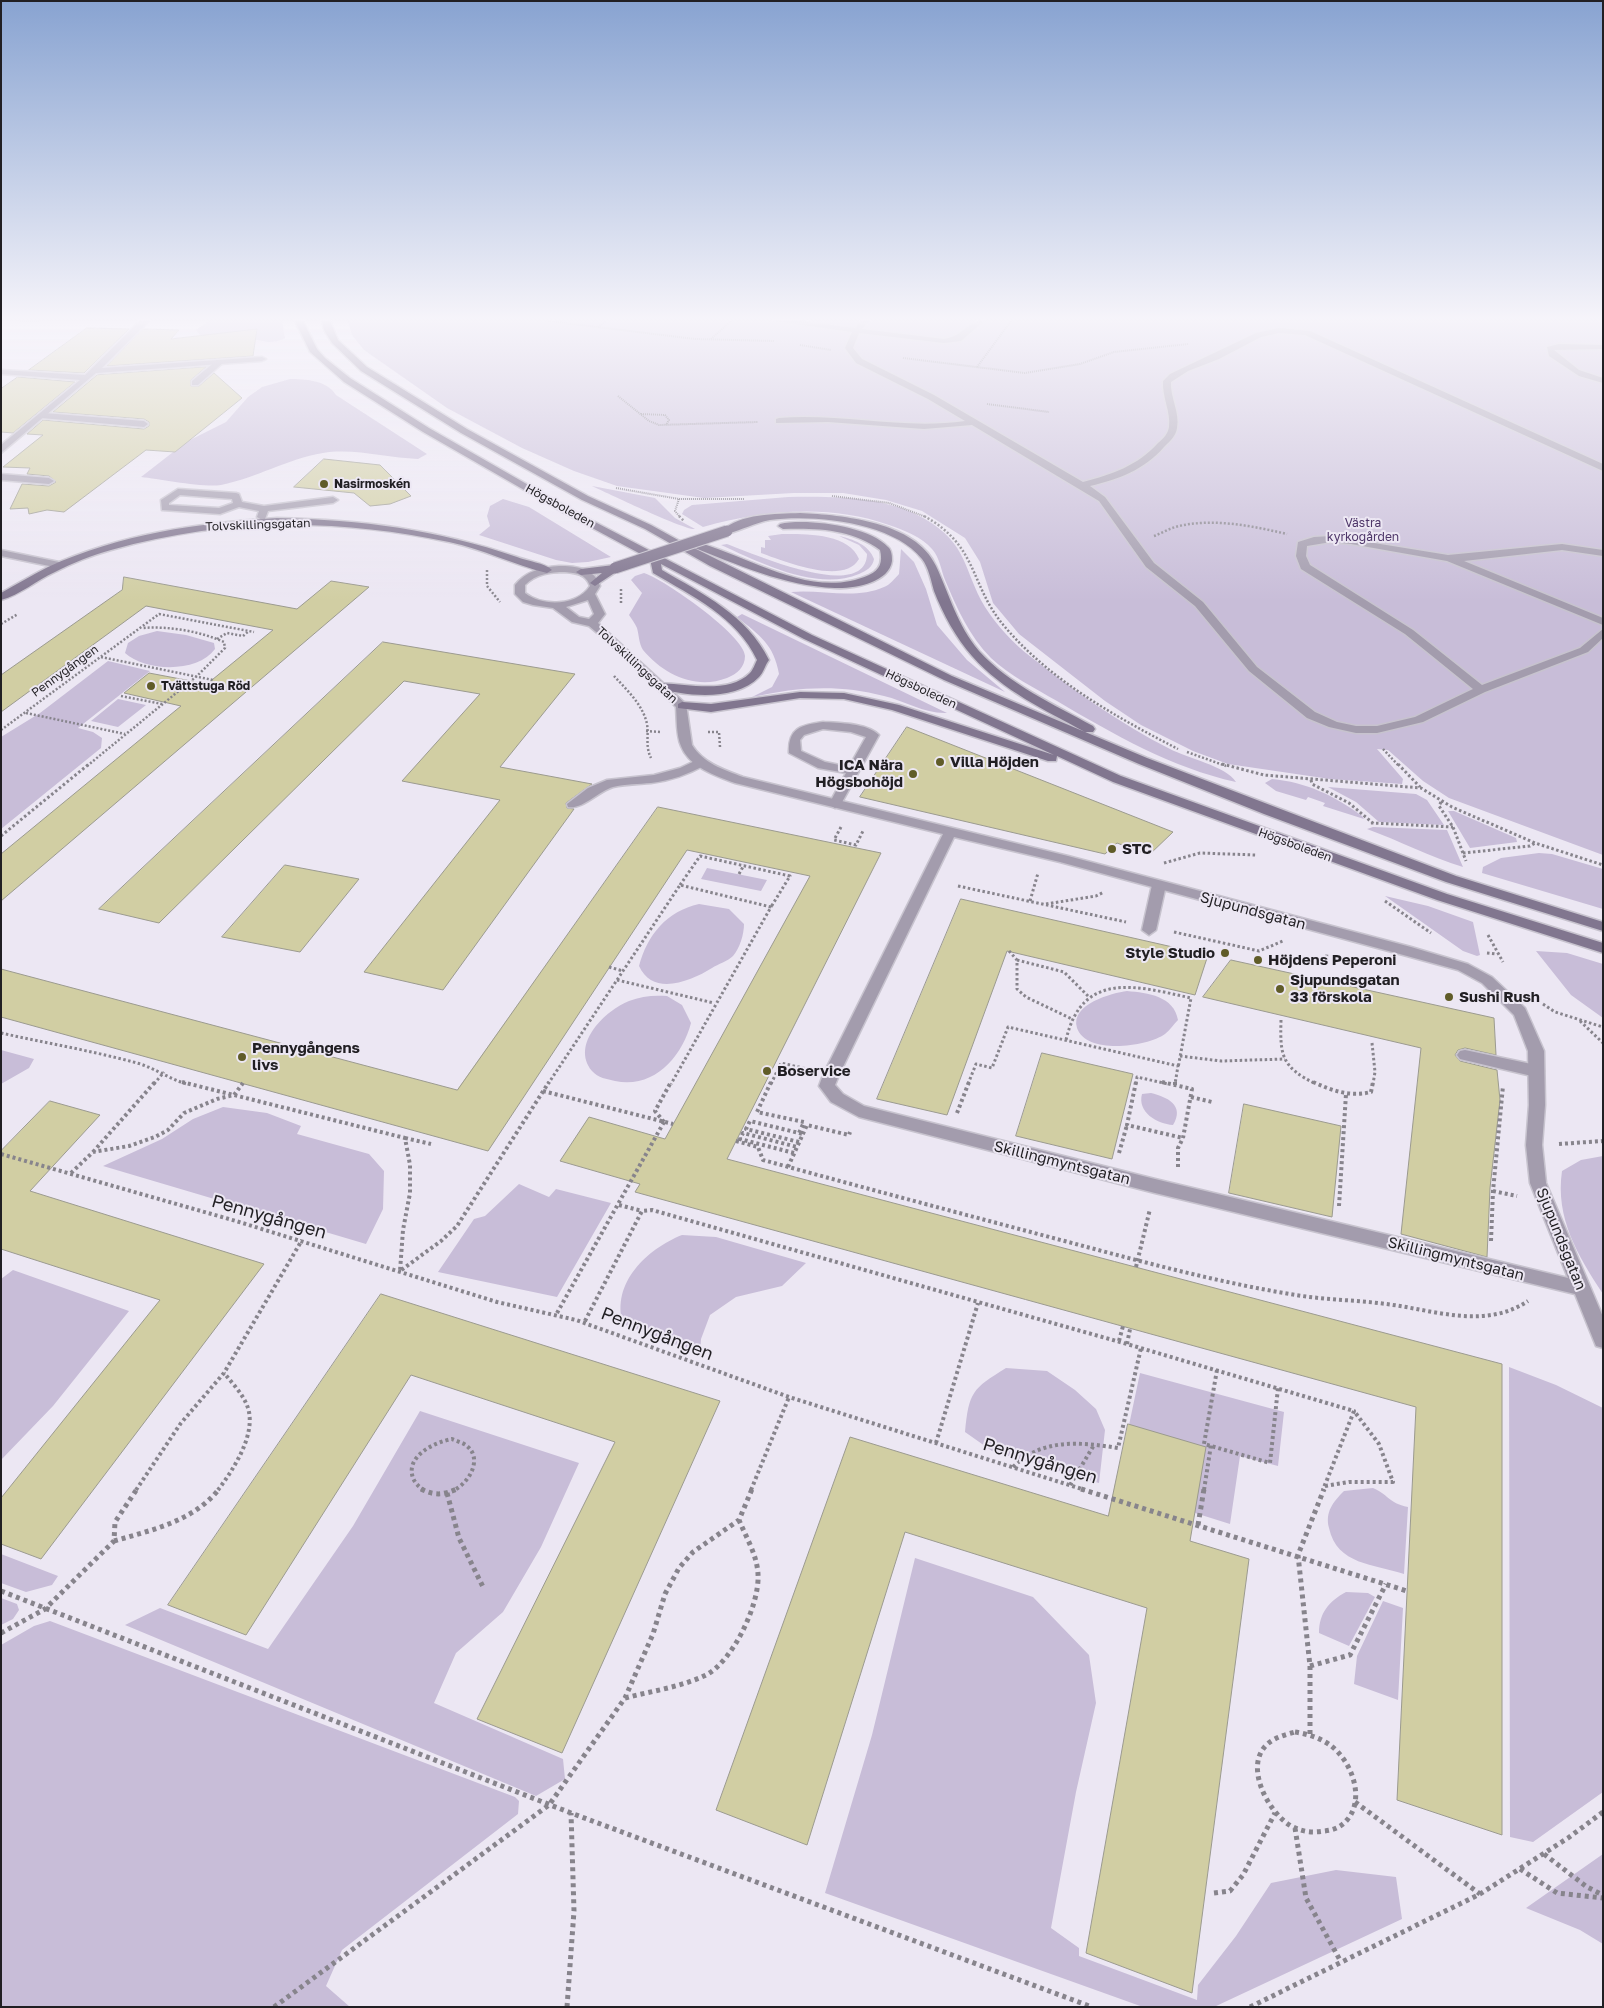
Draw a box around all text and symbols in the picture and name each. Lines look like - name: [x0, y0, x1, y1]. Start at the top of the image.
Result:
- place label: Nasirmoskén: [334, 477, 410, 491]
- marker: Nasirmoskén: [318, 478, 330, 490]
- street label: Högsboleden: [523, 481, 597, 531]
- street label: Tolvskillingsgatan: [205, 516, 311, 534]
- park label: Västra kyrkogården: [1327, 516, 1399, 544]
- street label: Tolvskillingsgatan: [594, 624, 680, 706]
- street label: Pennygången: [29, 642, 101, 700]
- street label: Högsboleden: [883, 666, 959, 712]
- place label: Tvättstuga Röd: [161, 679, 250, 693]
- marker: Tvättstuga Röd: [145, 680, 157, 692]
- place label: Villa Höjden: [950, 753, 1039, 771]
- place label: ICA Nära Högsbohöjd: [815, 756, 903, 791]
- marker: Villa Höjden: [934, 756, 946, 768]
- marker: ICA Nära Högsbohöjd: [907, 768, 919, 780]
- street label: Högsboleden: [1256, 825, 1334, 865]
- place label: STC: [1122, 840, 1152, 858]
- marker: STC: [1106, 843, 1118, 855]
- street label: Sjupundsgatan: [1198, 888, 1308, 934]
- place label: Style Studio: [1125, 944, 1215, 962]
- marker: Style Studio: [1219, 947, 1231, 959]
- place label: Höjdens Peperoni: [1268, 951, 1396, 969]
- marker: Höjdens Peperoni: [1252, 954, 1264, 966]
- place label: Sjupundsgatan 33 förskola: [1290, 971, 1400, 1006]
- marker: Sjupundsgatan 33 förskola: [1274, 983, 1286, 995]
- place label: Sushi Rush: [1459, 988, 1540, 1006]
- marker: Sushi Rush: [1443, 991, 1455, 1003]
- place label: Pennygångens livs: [252, 1039, 360, 1074]
- marker: Pennygångens livs: [236, 1051, 248, 1063]
- place label: Boservice: [777, 1062, 851, 1080]
- marker: Boservice: [761, 1065, 773, 1077]
- street label: Skillingmyntsgatan: [992, 1137, 1132, 1189]
- street label: Sjupundsgatan: [1532, 1185, 1590, 1293]
- street label: Pennygången: [209, 1190, 329, 1244]
- street label: Skillingmyntsgatan: [1386, 1233, 1526, 1285]
- street label: Pennygången: [598, 1303, 716, 1365]
- street label: Pennygången: [980, 1433, 1100, 1489]

